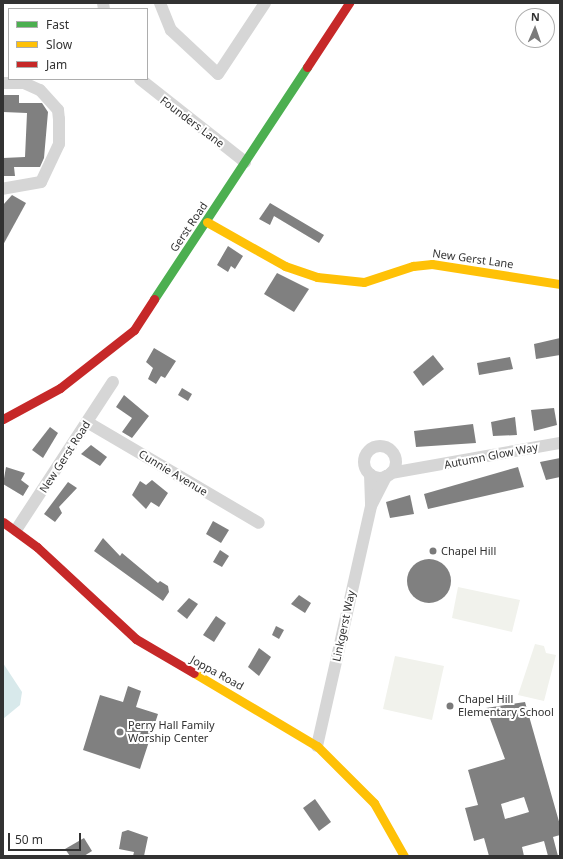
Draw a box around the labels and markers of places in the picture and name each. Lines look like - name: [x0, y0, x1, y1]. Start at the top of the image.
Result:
- place label: Chapel Hill: [441, 544, 496, 558]
- marker: Chapel Hill: [428, 546, 438, 556]
- place label: Chapel Hill Elementary School: [458, 693, 554, 719]
- marker: Chapel Hill Elementary School: [445, 701, 455, 711]
- place label: Perry Hall Family Worship Center: [128, 719, 215, 745]
- marker: Perry Hall Family Worship Center: [115, 727, 125, 737]

